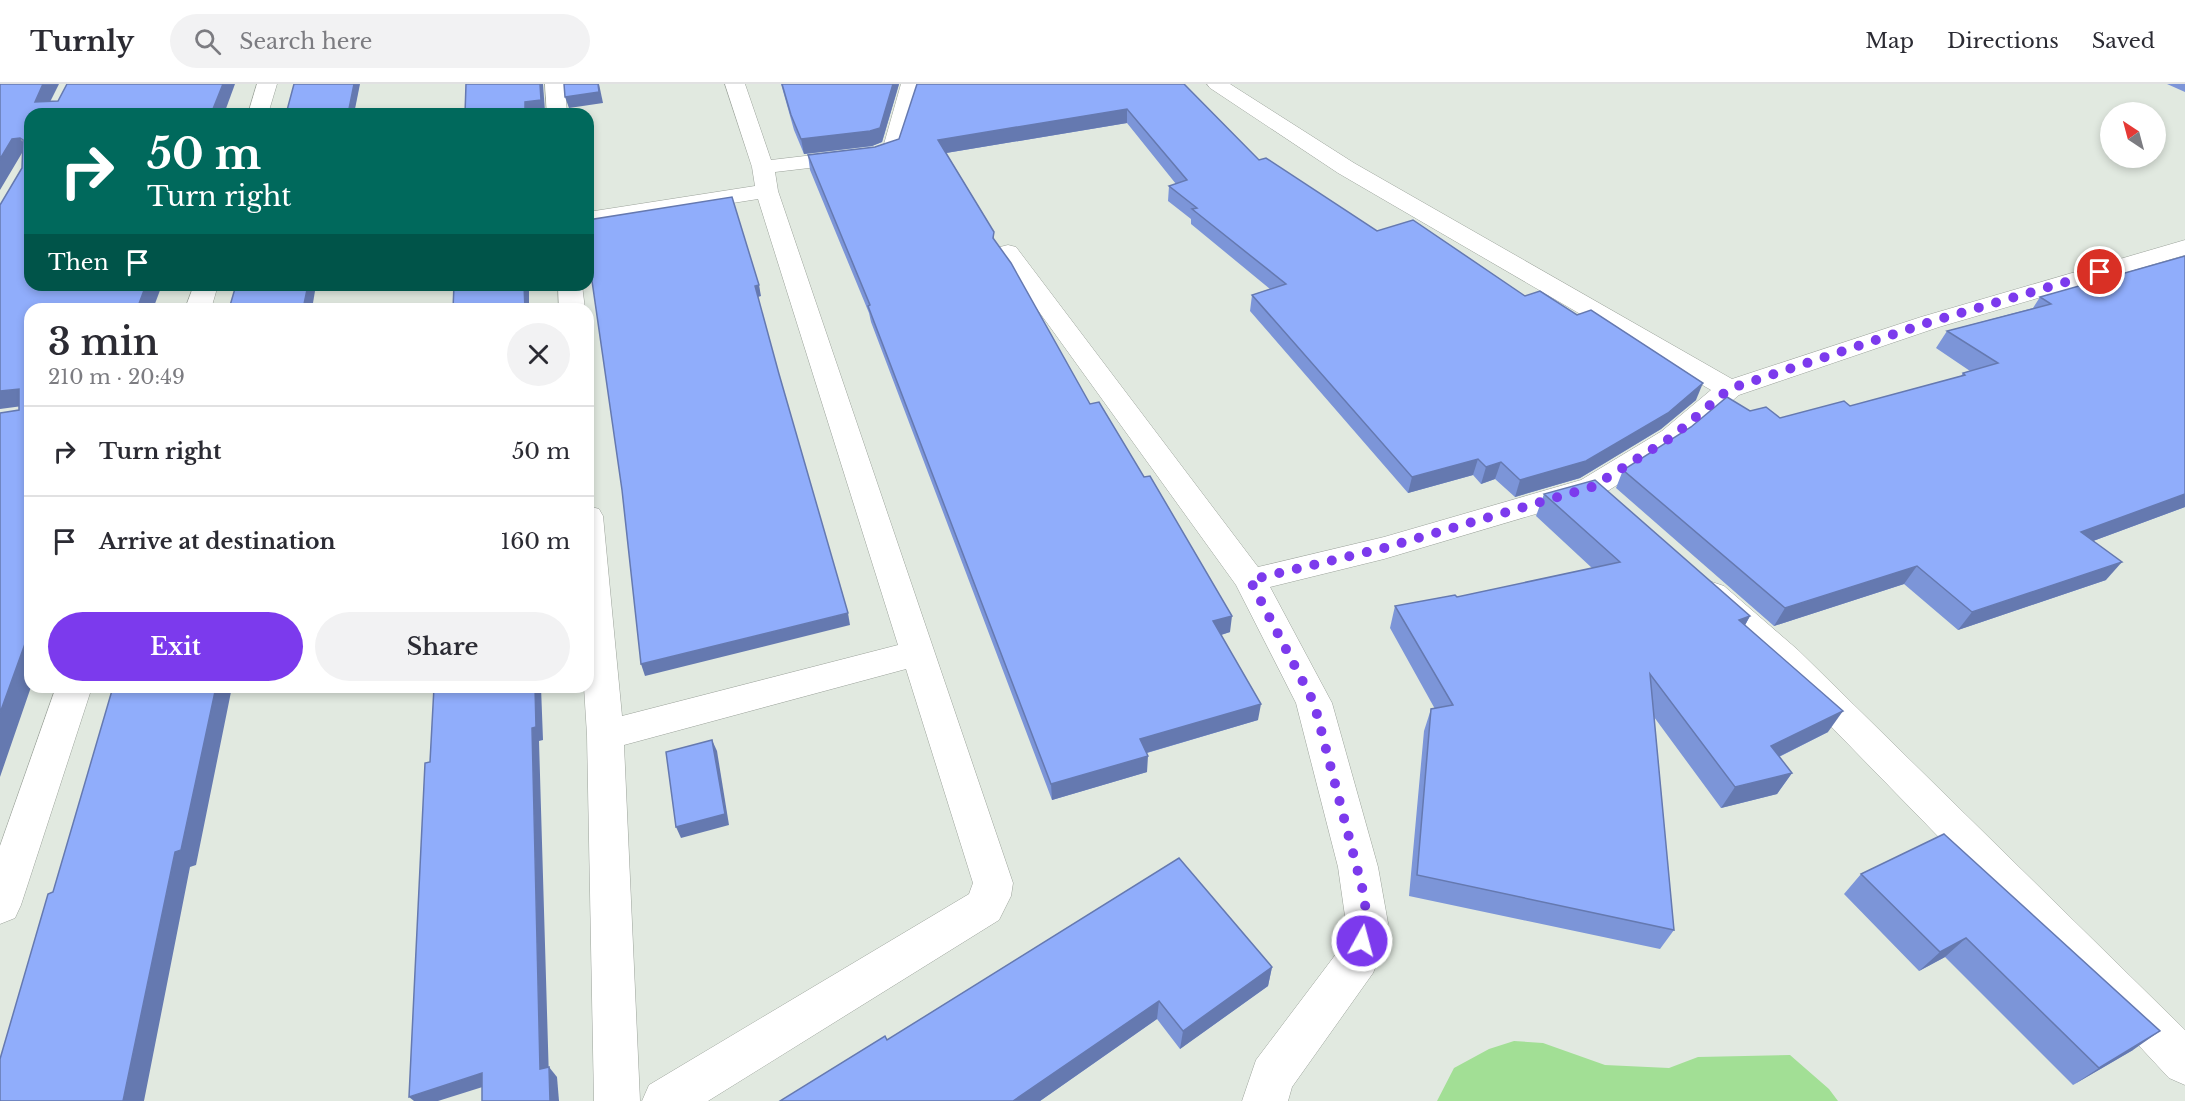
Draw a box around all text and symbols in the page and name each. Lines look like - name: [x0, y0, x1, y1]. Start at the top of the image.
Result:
- search box: [170, 14, 590, 68]
- text: Turnly: [30, 24, 134, 59]
- icon: search: [191, 25, 224, 58]
- text: Search here: [239, 28, 372, 55]
- text: Map: [1865, 28, 1914, 54]
- text: Directions: [1947, 28, 2059, 54]
- text: Saved: [2092, 28, 2155, 54]
- north arrow: [2100, 102, 2166, 168]
- map controls: [2100, 102, 2166, 168]
- text: 50 m: [147, 128, 261, 180]
- icon: right: [48, 132, 126, 210]
- text: Turn right: [147, 180, 291, 213]
- icon: arrive: [121, 246, 154, 279]
- pin: [2074, 246, 2125, 297]
- text: Then: [48, 249, 109, 276]
- icon: arrive: [2083, 255, 2116, 288]
- text: 3 min: [48, 320, 158, 365]
- button: close: [507, 323, 570, 386]
- text: 210 m · 20:49: [48, 365, 185, 389]
- icon: right: [48, 435, 81, 468]
- text: Turn right: [99, 438, 221, 465]
- text: 50 m: [512, 438, 570, 465]
- icon: arrive: [48, 525, 81, 558]
- text: Arrive at destination: [99, 528, 336, 555]
- text: 160 m: [500, 528, 570, 555]
- button: Exit: [48, 612, 303, 681]
- button: Share: [315, 612, 570, 681]
- position arrow: [1330, 909, 1394, 973]

